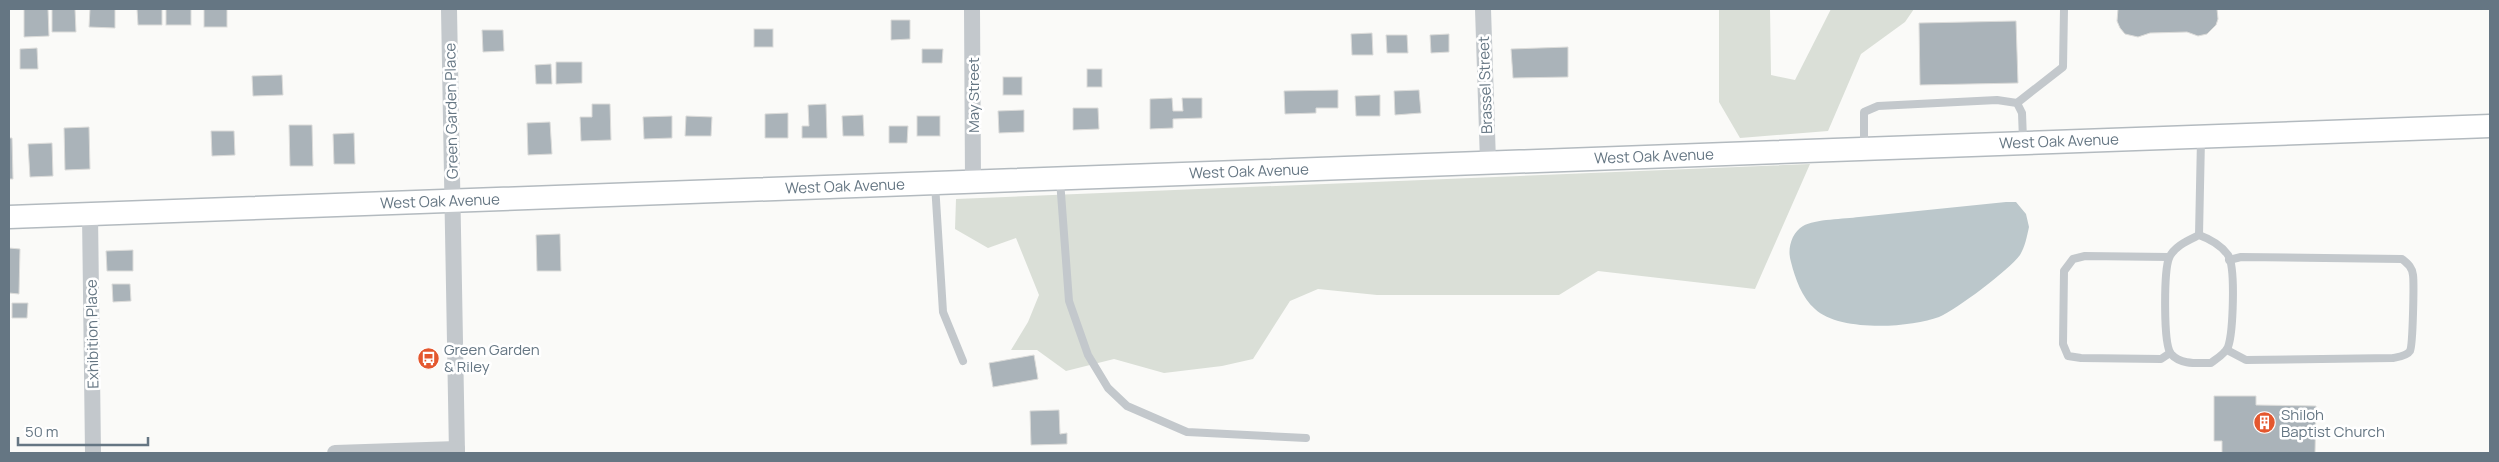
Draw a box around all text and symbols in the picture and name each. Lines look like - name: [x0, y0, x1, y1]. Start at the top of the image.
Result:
- street label: Brassel Street: [1473, 36, 1497, 134]
- street label: Green Garden Place: [439, 42, 463, 179]
- street label: May Street: [963, 57, 984, 133]
- street label: West Oak Avenue: [1999, 128, 2119, 154]
- street label: West Oak Avenue: [1594, 143, 1714, 169]
- street label: West Oak Avenue: [1189, 158, 1309, 184]
- street label: West Oak Avenue: [785, 173, 905, 199]
- street label: West Oak Avenue: [380, 188, 500, 214]
- street label: Exhibition Place: [81, 279, 103, 389]
- place label: Green Garden & Riley: [444, 339, 540, 377]
- bus stop icon: Green Garden & Riley: [416, 346, 440, 370]
- place label: Shiloh Baptist Church: [2281, 404, 2385, 442]
- building icon: Shiloh Baptist Church: [2253, 411, 2277, 435]
- scale bar: [18, 414, 148, 446]
- text: 50 m: [25, 421, 59, 442]

